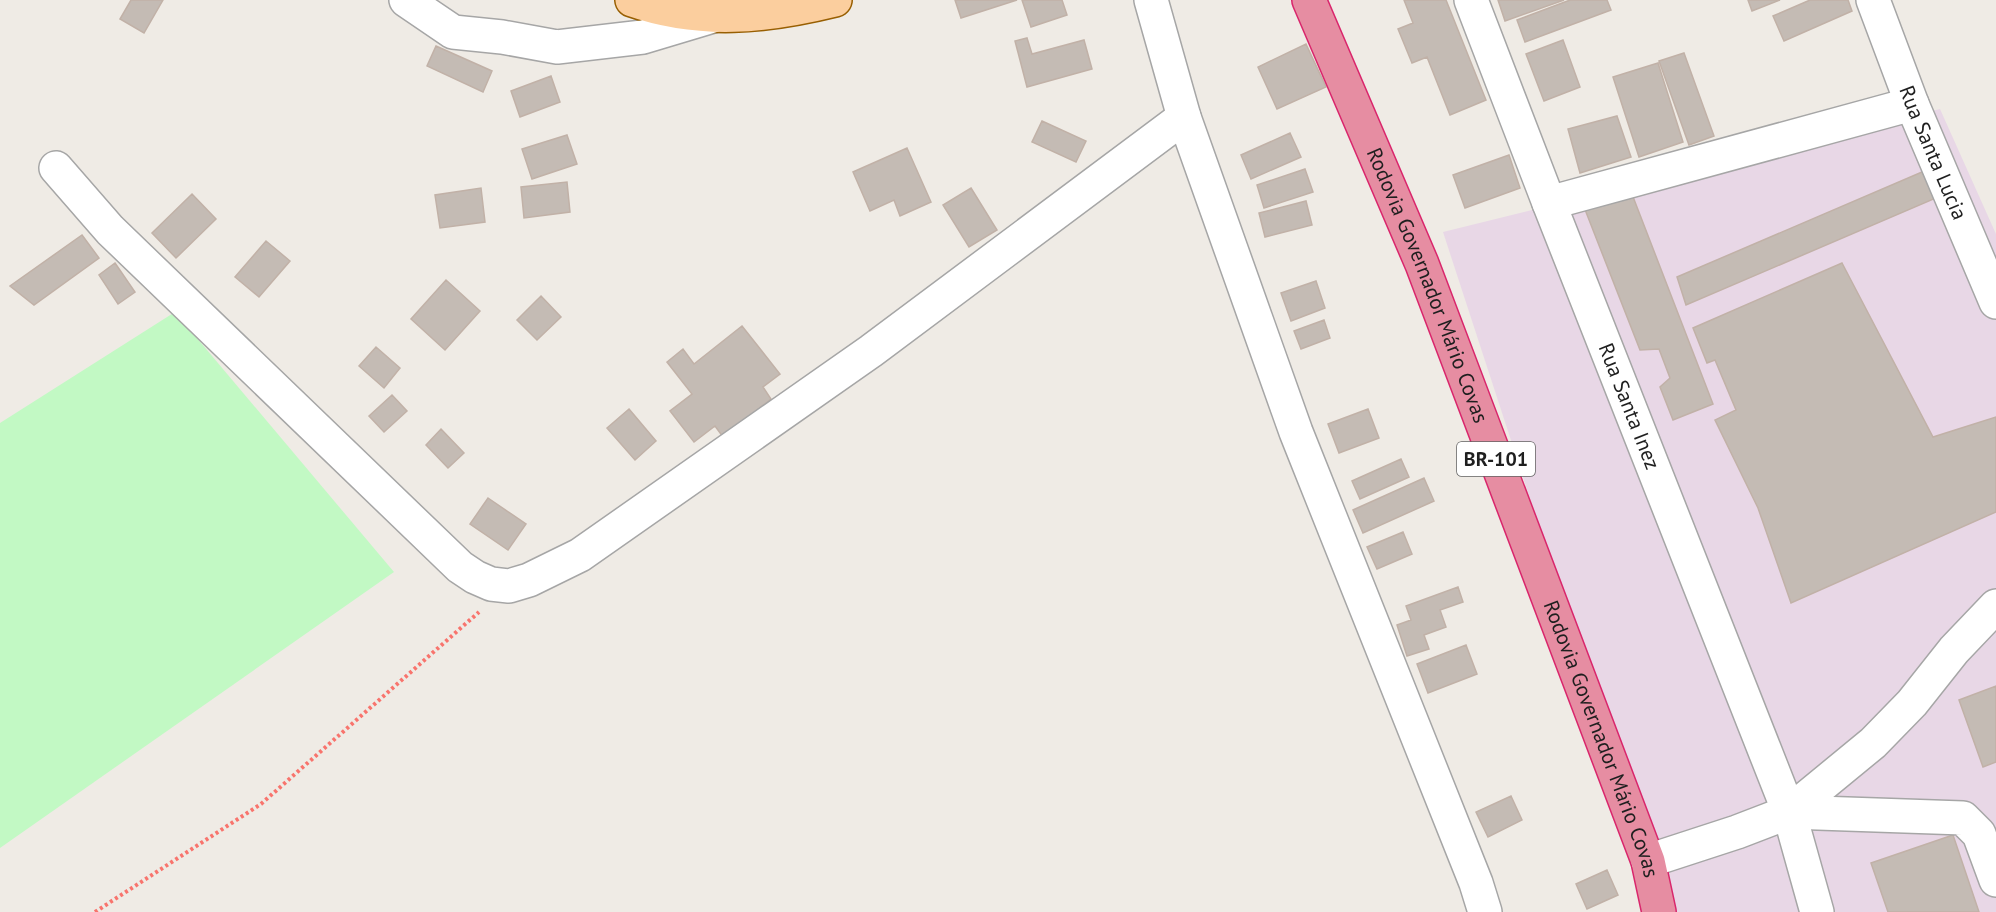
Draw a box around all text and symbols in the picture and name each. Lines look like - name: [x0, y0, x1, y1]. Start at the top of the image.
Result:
- street label: Rua Santa Lucia: [1893, 82, 1974, 224]
- street label: Rodovia Governador Mário Covas: [1361, 143, 1495, 427]
- street label: Rua Santa Inez: [1593, 339, 1667, 473]
- road number: BR-101: [1457, 442, 1535, 476]
- street label: Rodovia Governador Mário Covas: [1538, 596, 1665, 880]

